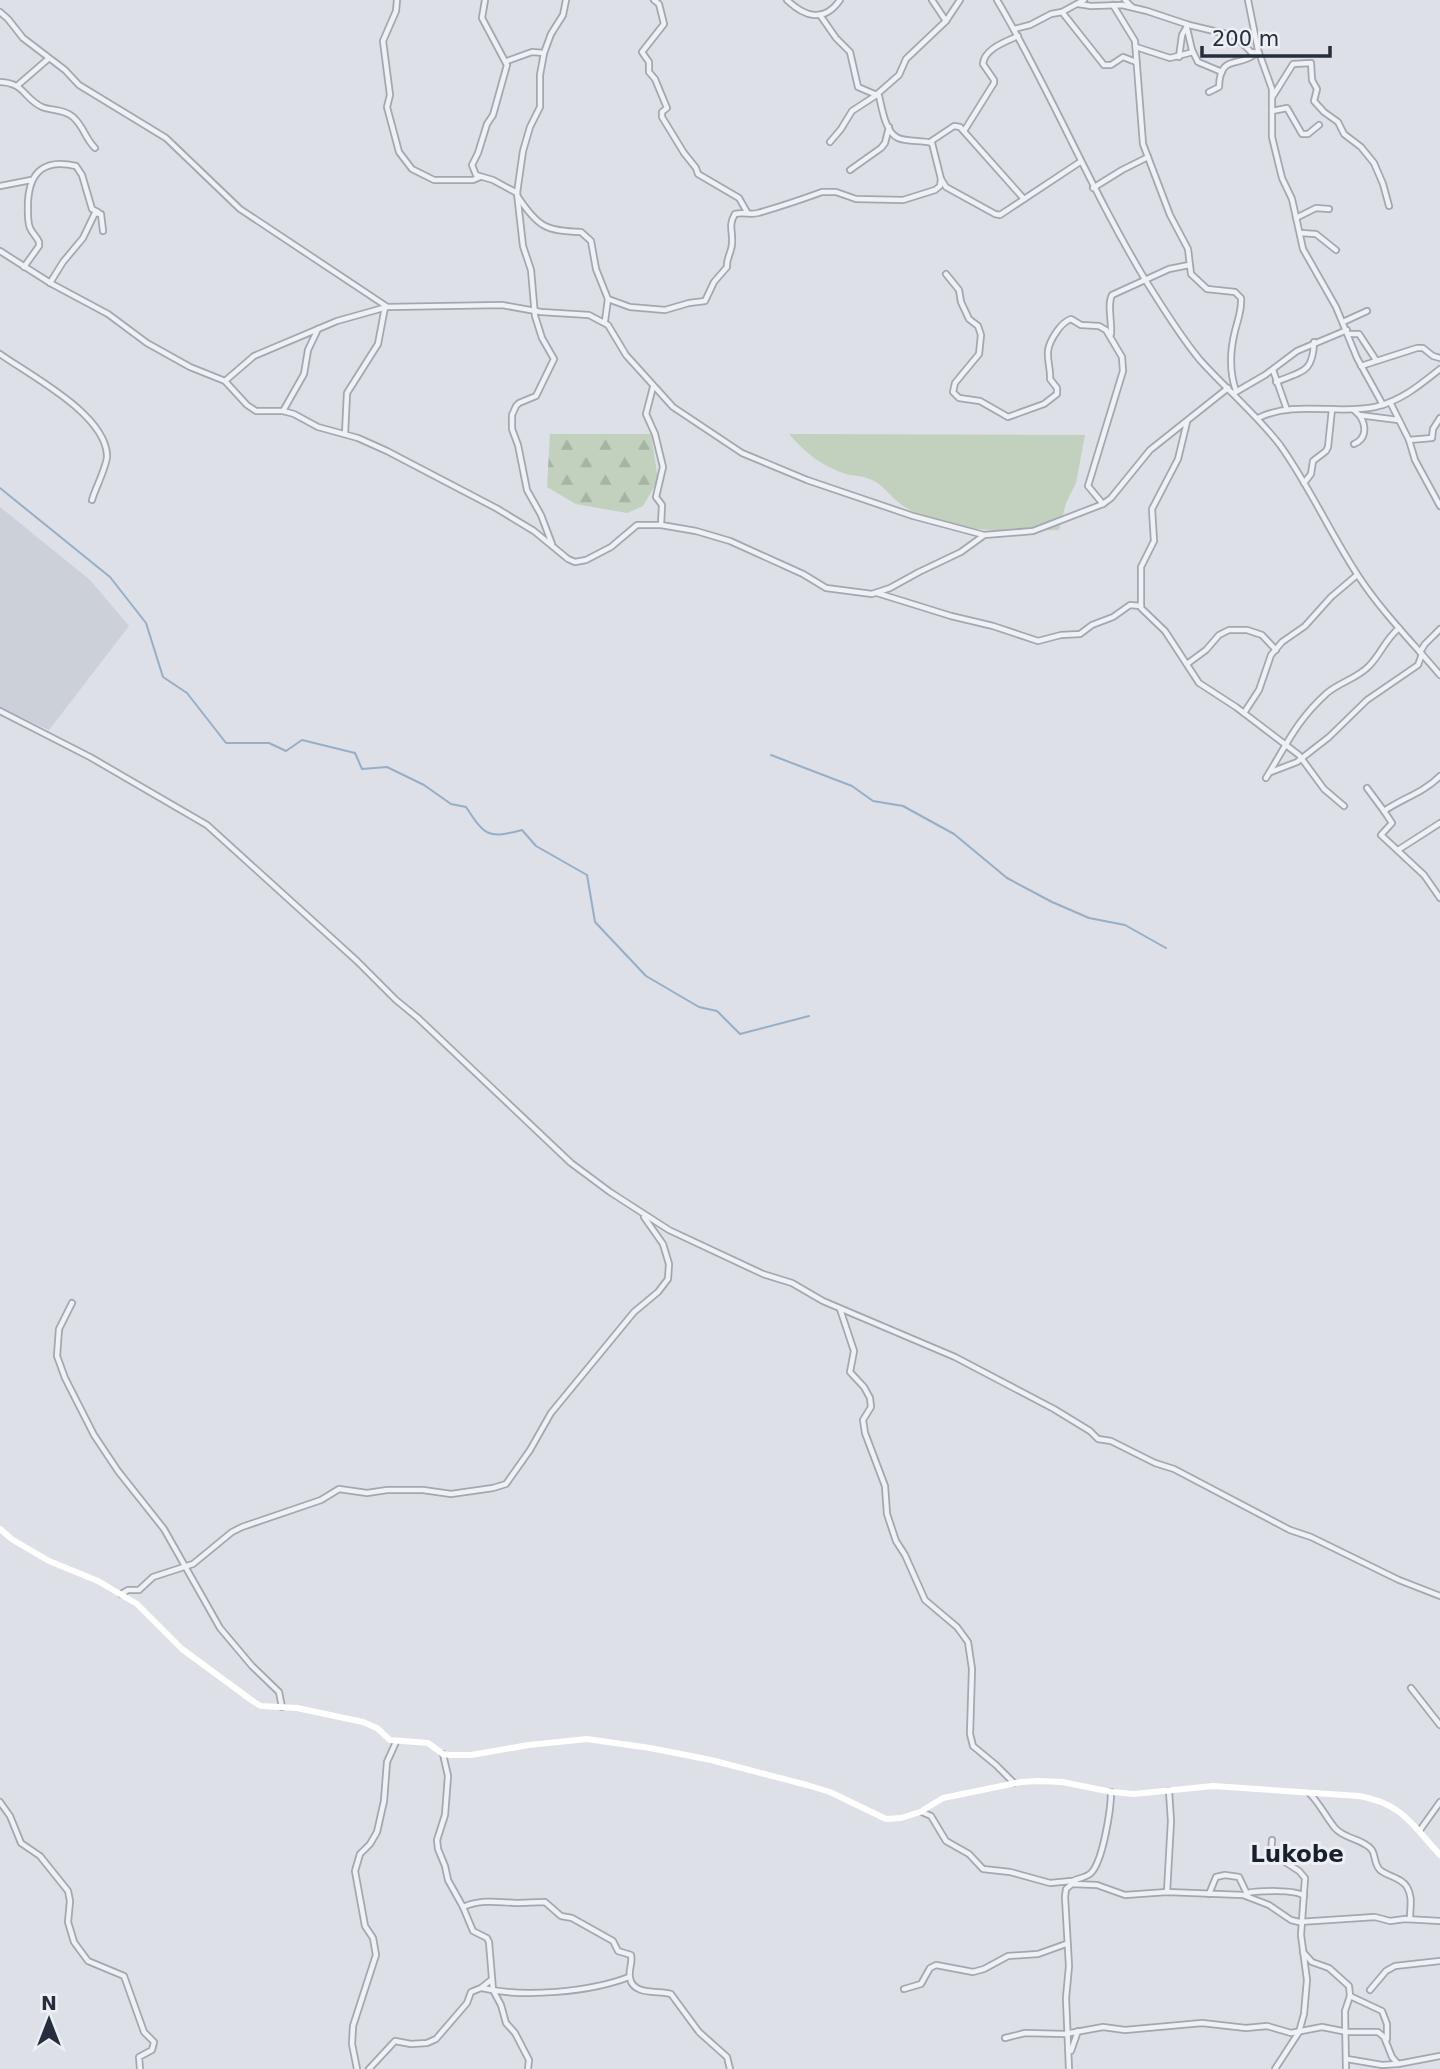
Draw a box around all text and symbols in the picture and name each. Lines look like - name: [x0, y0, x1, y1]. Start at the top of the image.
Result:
- scale bar: [1202, 14, 1330, 58]
- text: 200 m: [1212, 27, 1279, 51]
- district label: Lukobe: [1250, 1841, 1344, 1867]
- north arrow: [14, 1985, 84, 2055]
- text: N: [41, 1992, 57, 2014]

